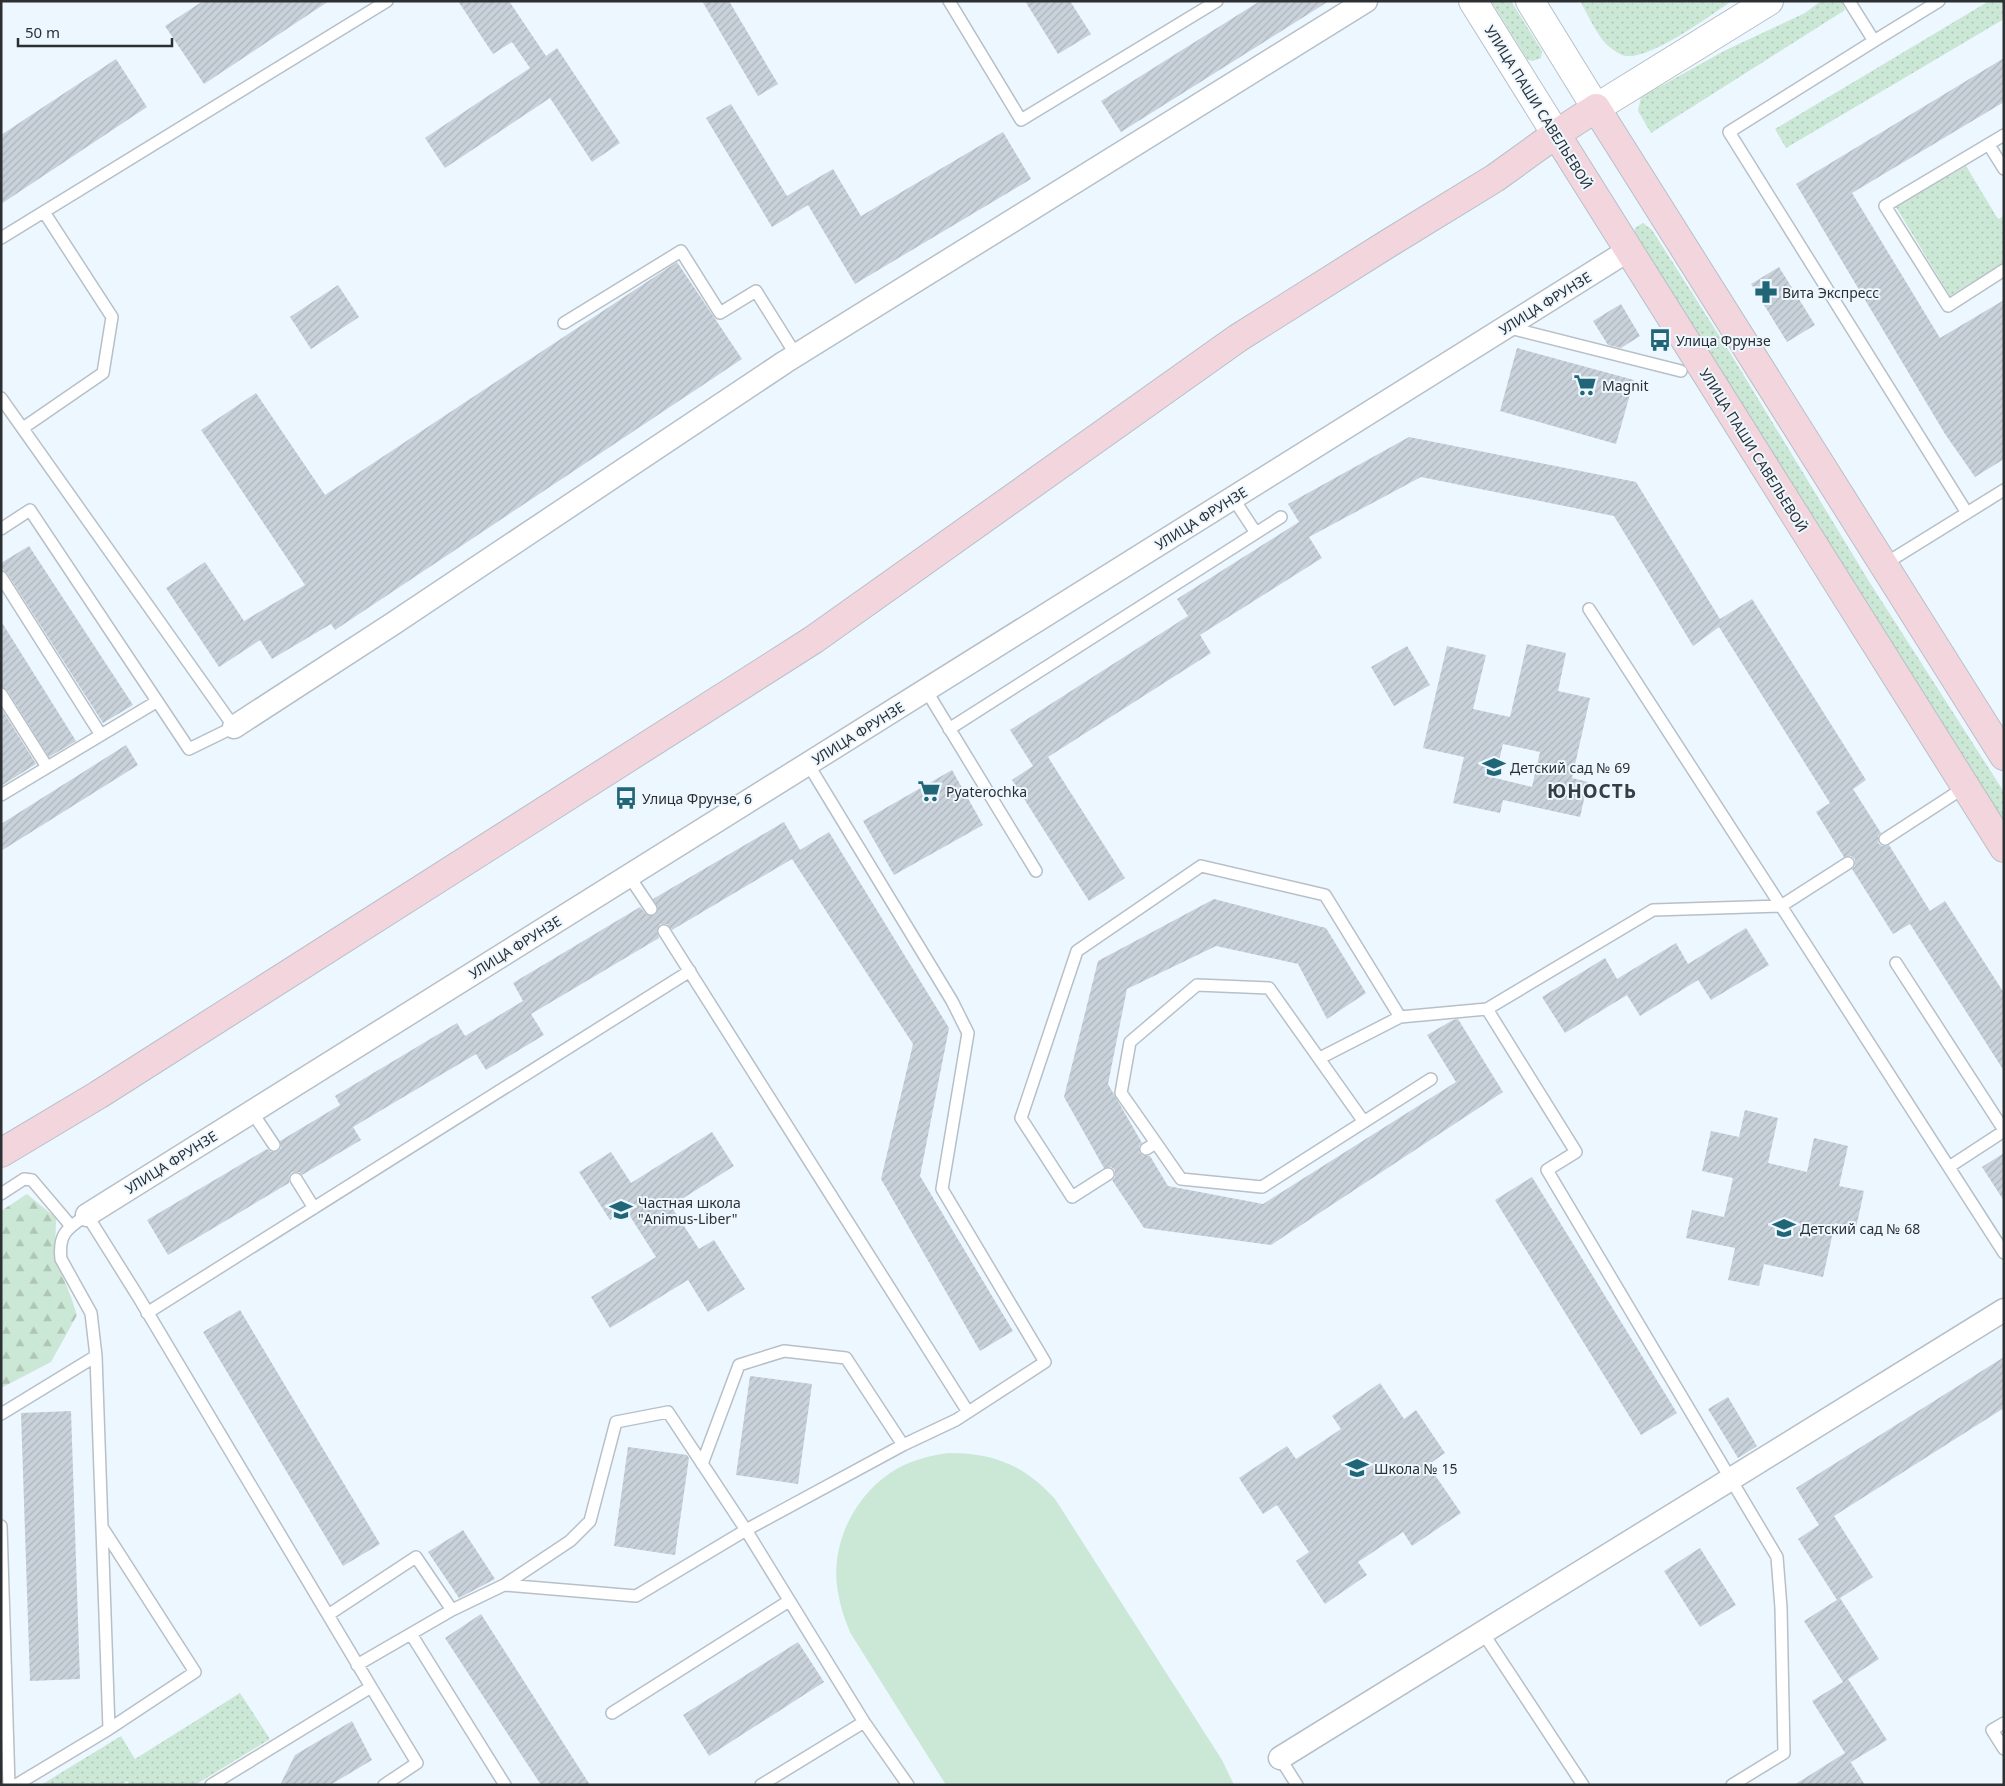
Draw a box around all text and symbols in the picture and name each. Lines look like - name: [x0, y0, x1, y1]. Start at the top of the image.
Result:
- scale bar: [18, 15, 171, 47]
- text: 50 m: [25, 22, 60, 42]
- street label: УЛИЦА ПАШИ САВЕЛЬЕВОЙ: [1481, 22, 1597, 192]
- street label: УЛИЦА ФРУНЗЕ: [1495, 267, 1595, 339]
- pharmacy icon: Вита Экспресс: [1753, 279, 1779, 305]
- place label: Вита Экспресс: [1782, 283, 1879, 302]
- bus stop icon: Улица Фрунзе: [1647, 327, 1673, 353]
- place label: Улица Фрунзе: [1676, 331, 1771, 350]
- street label: УЛИЦА ПАШИ САВЕЛЬЕВОЙ: [1696, 365, 1812, 535]
- supermarket icon: Magnit: [1572, 372, 1598, 398]
- place label: Magnit: [1602, 376, 1648, 395]
- street label: УЛИЦА ФРУНЗЕ: [1151, 482, 1251, 554]
- street label: УЛИЦА ФРУНЗЕ: [808, 697, 908, 769]
- school or university icon: Детский сад № 69: [1481, 754, 1507, 780]
- place label: Детский сад № 69: [1510, 758, 1630, 777]
- supermarket icon: Pyaterochka: [916, 778, 942, 804]
- district label: ЮНОСТЬ: [1547, 778, 1637, 804]
- place label: Pyaterochka: [946, 782, 1027, 801]
- bus stop icon: Улица Фрунзе, 6: [613, 785, 639, 811]
- place label: Улица Фрунзе, 6: [642, 789, 752, 808]
- street label: УЛИЦА ФРУНЗЕ: [465, 911, 565, 983]
- street label: УЛИЦА ФРУНЗЕ: [121, 1126, 221, 1198]
- place label: Частная школа "Animus-Liber": [638, 1193, 741, 1228]
- school or university icon: Частная школа "Animus-Liber": [608, 1197, 634, 1223]
- school or university icon: Детский сад № 68: [1771, 1215, 1797, 1241]
- place label: Детский сад № 68: [1800, 1219, 1920, 1238]
- school or university icon: Школа № 15: [1344, 1455, 1370, 1481]
- place label: Школа № 15: [1374, 1459, 1458, 1478]

